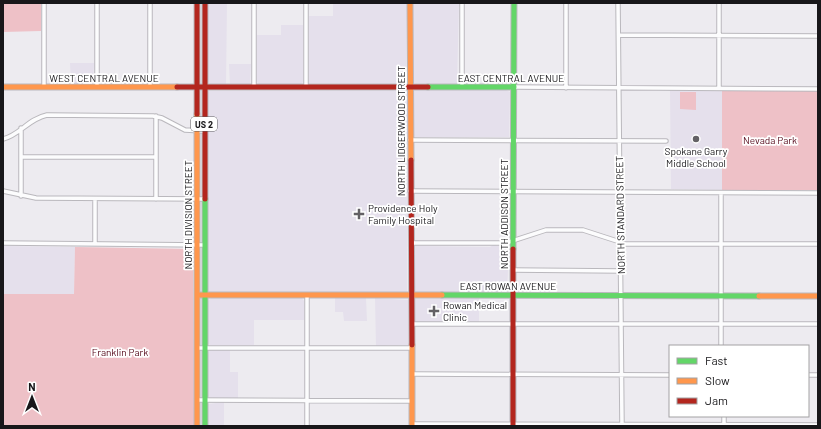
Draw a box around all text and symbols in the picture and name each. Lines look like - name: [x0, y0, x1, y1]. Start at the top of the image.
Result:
- street label: NORTH LIDGERWOOD STREET: [395, 66, 407, 196]
- street label: WEST CENTRAL AVENUE: [49, 72, 159, 84]
- street label: EAST CENTRAL AVENUE: [458, 72, 564, 84]
- road number: US 2: [191, 117, 217, 131]
- marker: Spokane Garry Middle School: [691, 134, 701, 144]
- park label: Nevada Park: [743, 134, 797, 146]
- place label: Spokane Garry Middle School: [665, 145, 728, 169]
- street label: NORTH STANDARD STREET: [613, 155, 627, 274]
- street label: NORTH ADDISON STREET: [498, 158, 510, 269]
- street label: NORTH DIVISION STREET: [182, 160, 194, 270]
- place label: Providence Holy Family Hospital: [368, 202, 438, 226]
- marker: Providence Holy Family Hospital: [353, 208, 365, 220]
- street label: EAST ROWAN AVENUE: [460, 280, 556, 292]
- place label: Rowan Medical Clinic: [443, 299, 507, 323]
- marker: Rowan Medical Clinic: [428, 305, 440, 317]
- legend: [669, 345, 809, 417]
- park label: Franklin Park: [92, 346, 148, 358]
- text: Fast: [705, 353, 728, 367]
- text: Slow: [705, 373, 730, 387]
- north arrow: [12, 377, 52, 417]
- text: N: [28, 380, 36, 393]
- text: Jam: [705, 393, 728, 407]

